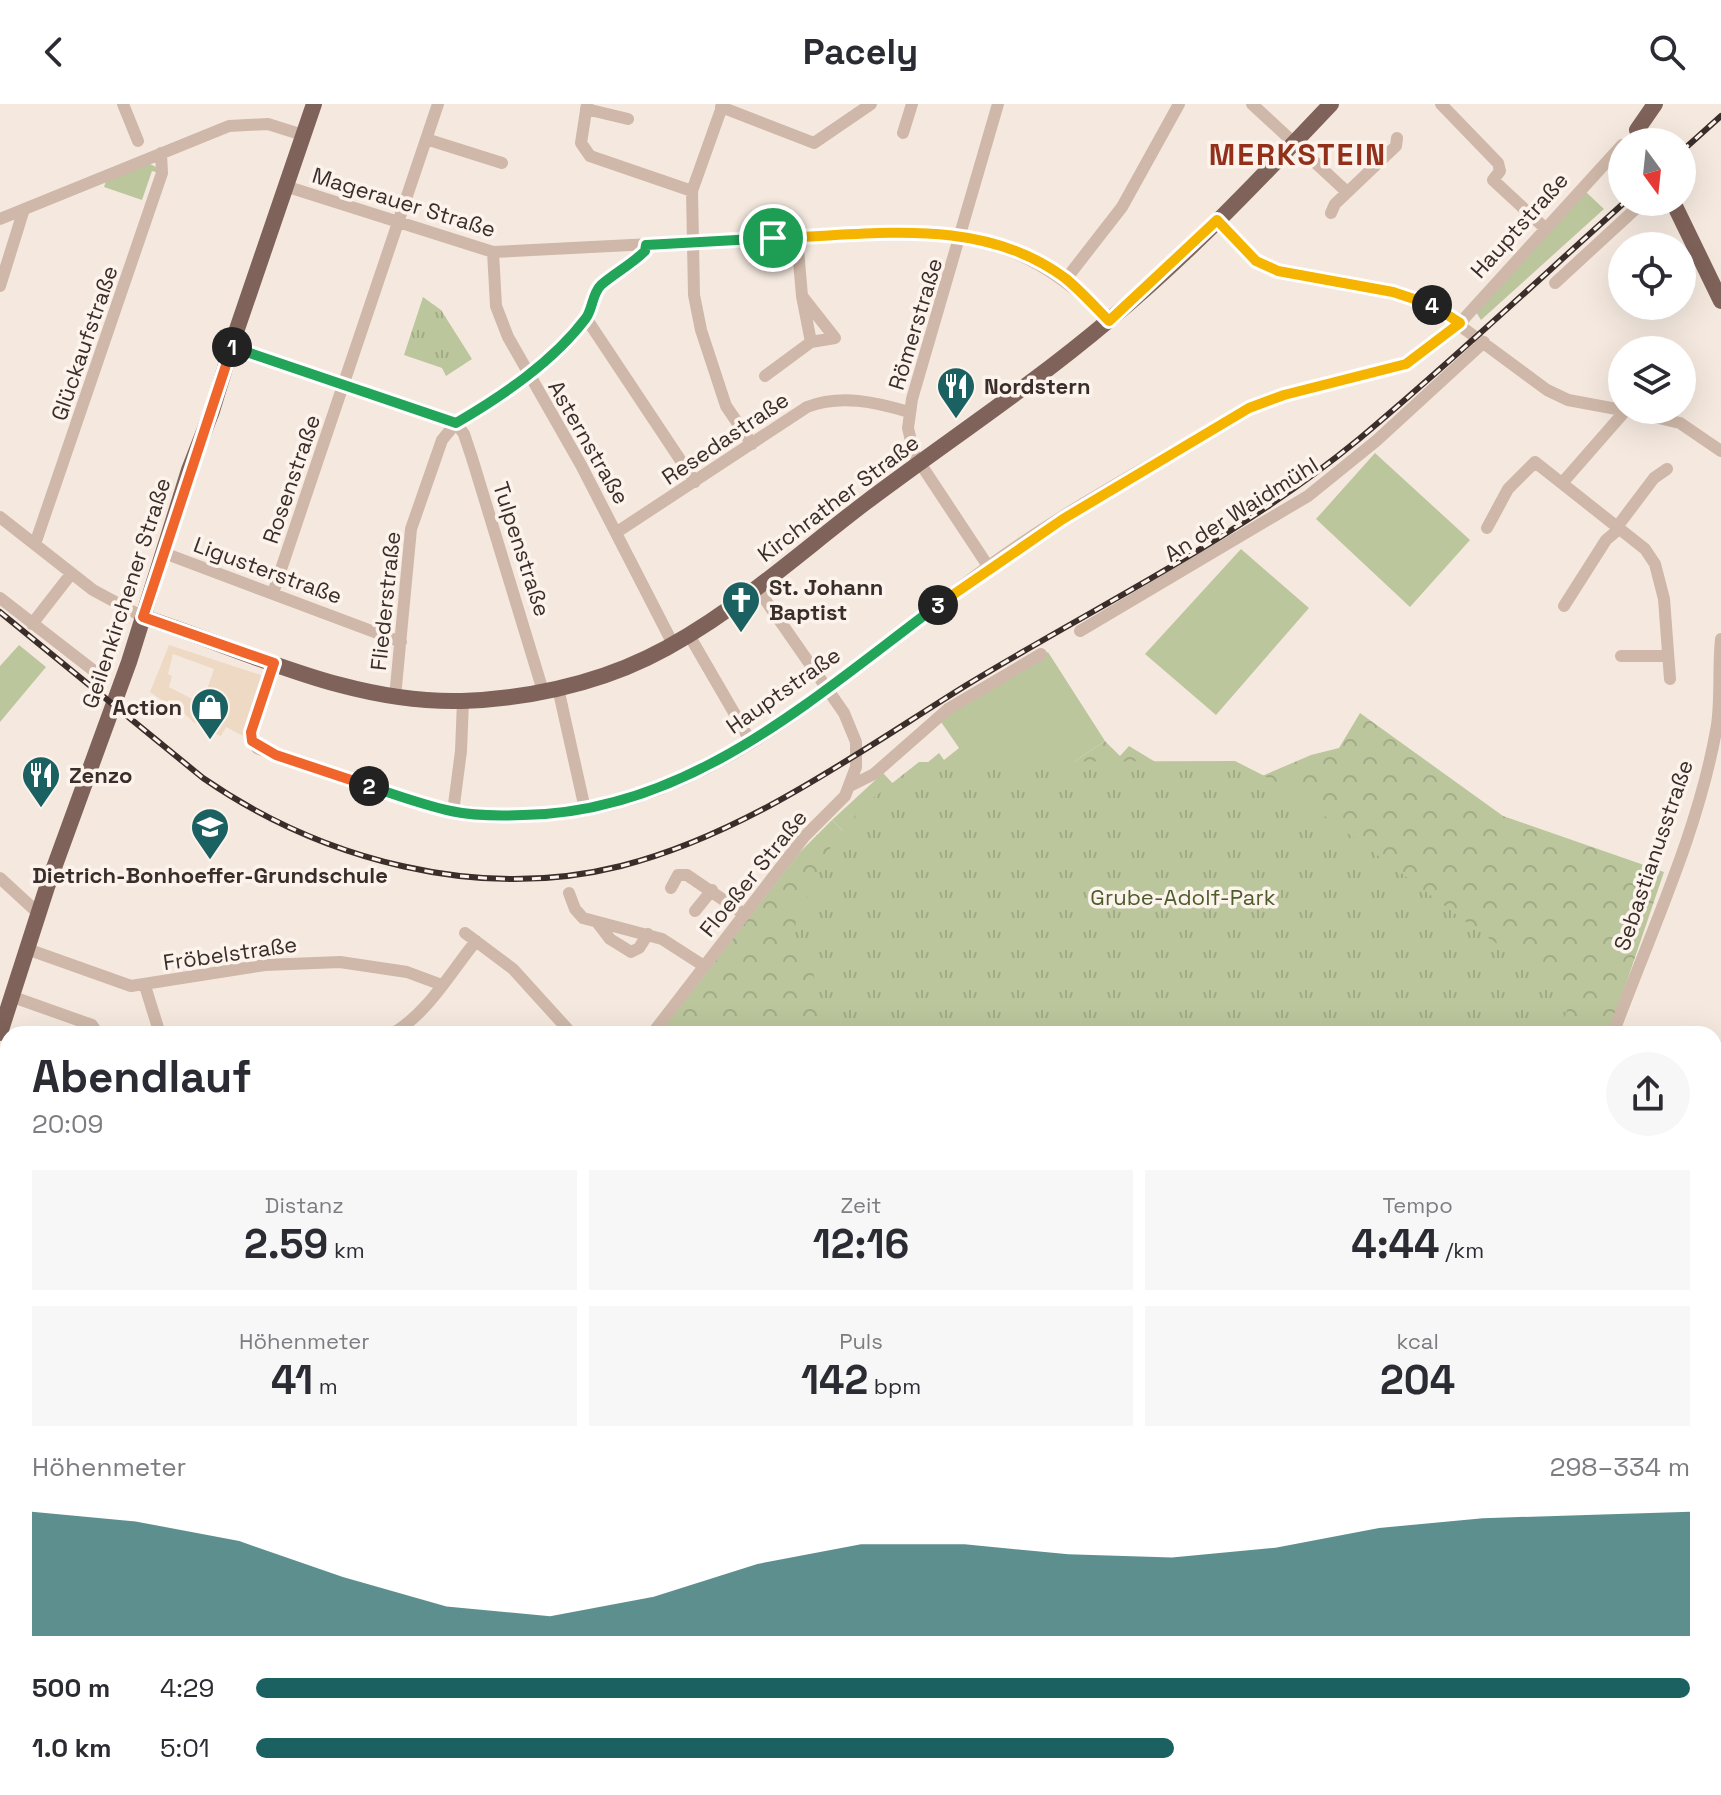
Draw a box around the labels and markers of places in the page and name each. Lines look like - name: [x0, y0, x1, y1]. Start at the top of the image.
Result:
- pin: [739, 204, 807, 272]
- pin: 4: [1412, 285, 1452, 325]
- pin: 1: [212, 327, 252, 367]
- restaurant icon: Nordstern: [935, 365, 977, 420]
- place label: Nordstern: [984, 372, 1090, 400]
- place label: St. Johann Baptist: [769, 573, 883, 626]
- church icon: St. Johann Baptist: [720, 579, 762, 634]
- pin: 3: [918, 585, 958, 625]
- shop icon: Action: [189, 686, 231, 741]
- place label: Action: [113, 693, 182, 721]
- restaurant icon: Zenzo: [20, 754, 62, 809]
- place label: Zenzo: [69, 761, 132, 789]
- pin: 2: [349, 766, 389, 806]
- school or university icon: Dietrich-Bonhoeffer-Grundschule: [189, 806, 231, 861]
- place label: Dietrich-Bonhoeffer-Grundschule: [32, 861, 388, 889]

